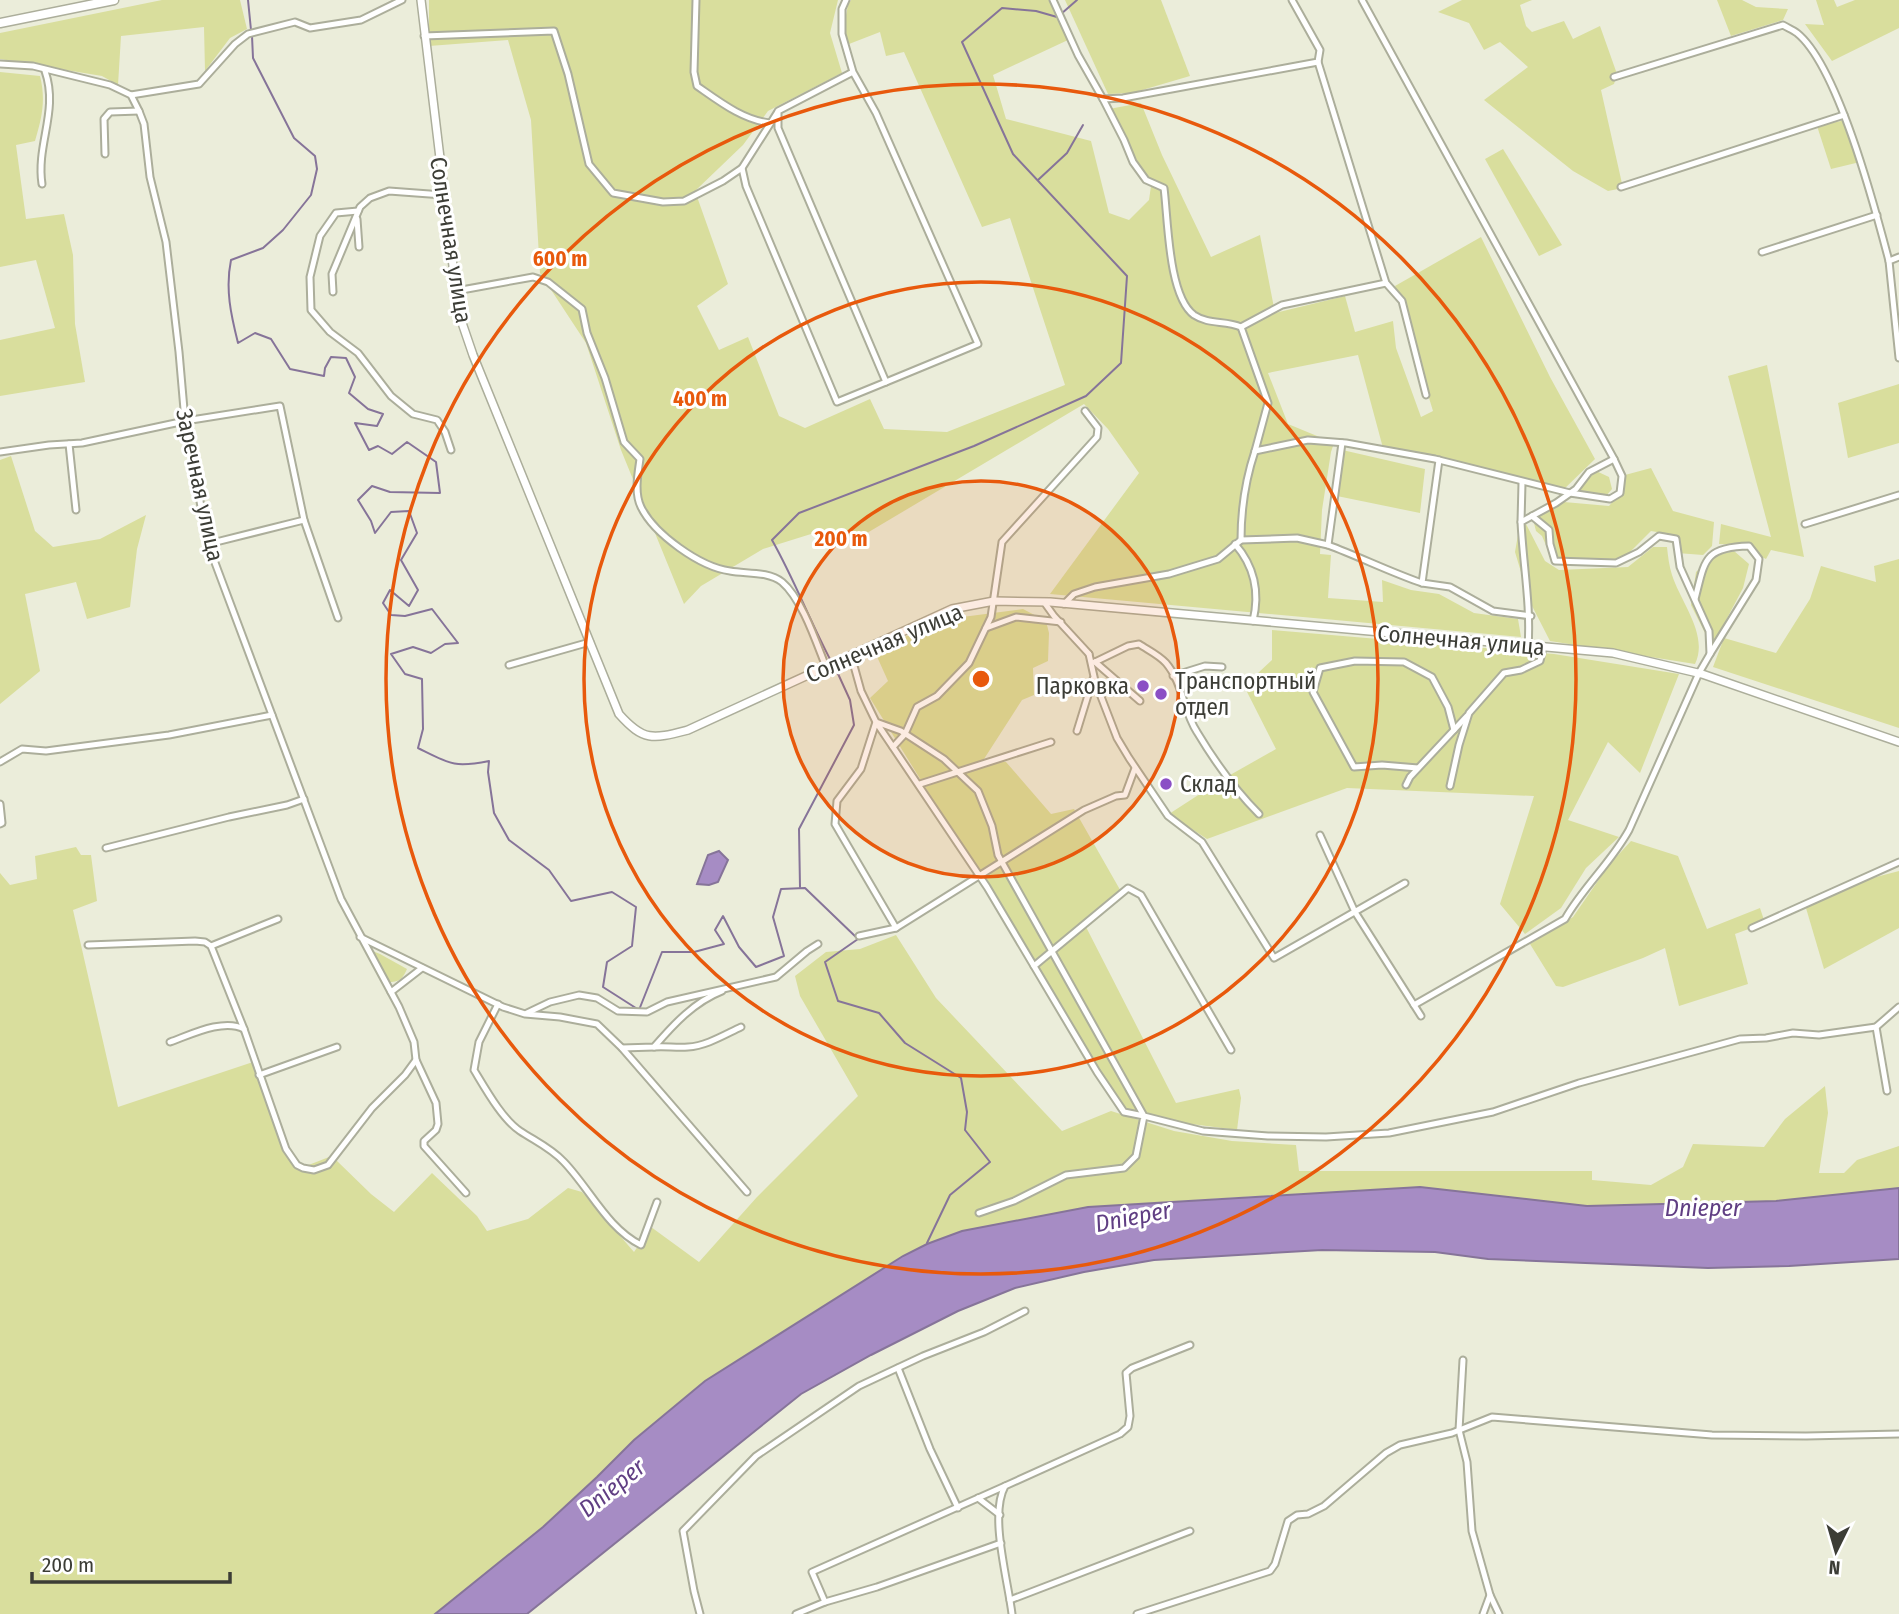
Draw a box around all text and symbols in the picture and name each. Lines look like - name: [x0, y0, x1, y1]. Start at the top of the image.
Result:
- street label: Солнечная улица: [424, 155, 478, 325]
- text: 600 m: [533, 246, 587, 272]
- text: 400 m: [673, 386, 727, 412]
- street label: Заречная улица: [170, 406, 230, 564]
- text: 200 m: [813, 526, 868, 552]
- street label: Солнечная улица: [801, 597, 967, 689]
- street label: Солнечная улица: [1376, 619, 1546, 661]
- centre of rings: [969, 667, 993, 691]
- place label: Транспортный отдел: [1175, 667, 1316, 721]
- place label: Парковка: [1036, 672, 1129, 700]
- marker: Парковка: [1135, 678, 1151, 694]
- marker: Транспортный отдел: [1153, 686, 1169, 702]
- place label: Склад: [1180, 770, 1237, 798]
- marker: Склад: [1158, 776, 1174, 792]
- water label: Dnieper: [1665, 1194, 1742, 1222]
- water label: Dnieper: [1093, 1196, 1174, 1238]
- water label: Dnieper: [574, 1453, 651, 1523]
- north arrow: [1801, 1516, 1871, 1586]
- scale bar: [32, 1540, 229, 1584]
- text: 200 m: [42, 1552, 94, 1578]
- text: N: [1828, 1555, 1841, 1579]

